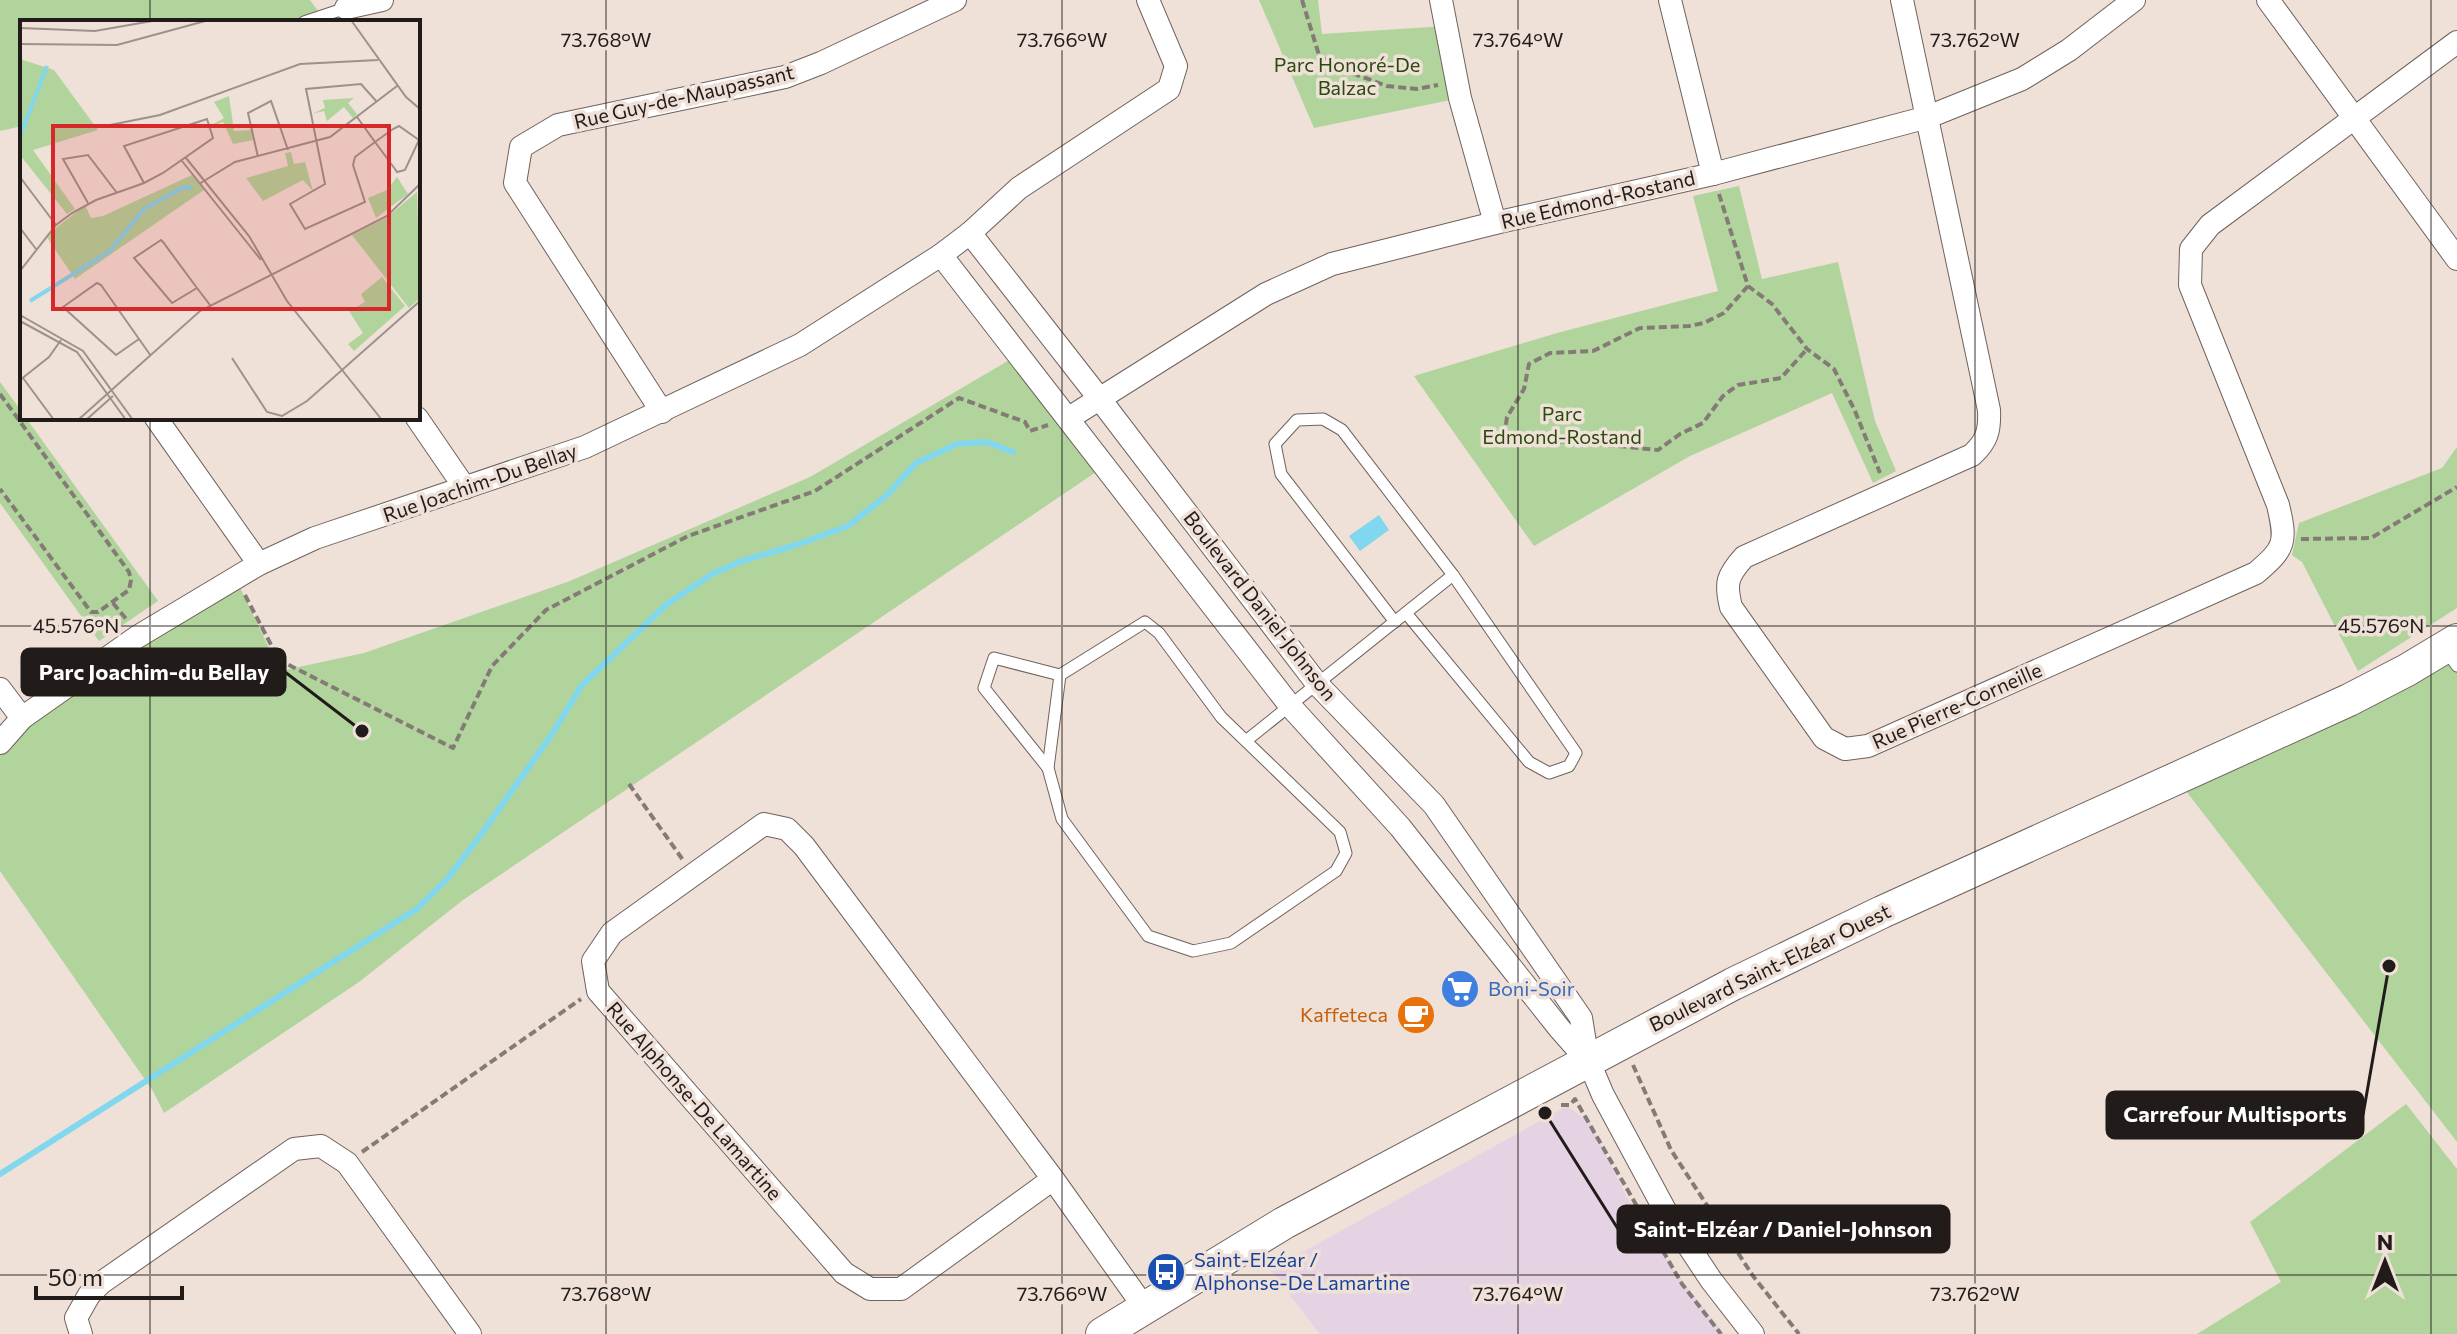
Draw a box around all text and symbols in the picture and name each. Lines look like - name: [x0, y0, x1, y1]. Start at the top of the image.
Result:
- inset map: [20, 20, 420, 420]
- text: 73.768°W: [561, 27, 651, 51]
- text: 73.766°W: [1017, 27, 1107, 51]
- text: 73.764°W: [1473, 27, 1563, 51]
- text: 73.762°W: [1930, 27, 2020, 51]
- park label: Parc Honoré-De Balzac: [1274, 52, 1420, 99]
- street label: Rue Guy-de-Maupassant: [571, 59, 796, 133]
- street label: Rue Edmond-Rostand: [1498, 165, 1697, 233]
- park label: Parc Edmond-Rostand: [1482, 401, 1642, 448]
- street label: Rue Joachim-Du Bellay: [380, 438, 580, 527]
- street label: Boulevard Daniel-Johnson: [1179, 506, 1342, 705]
- text: 45.576°N: [33, 613, 119, 637]
- text: 45.576°N: [2338, 613, 2424, 637]
- callout: Parc Joachim-du Bellay: [22, 649, 285, 695]
- street label: Rue Pierre-Corneille: [1868, 657, 2045, 753]
- text: Parc Joachim-du Bellay: [39, 658, 269, 685]
- street label: Boulevard Saint-Elzéar Ouest: [1645, 898, 1894, 1036]
- supermarket icon: Boni-Soir: [1439, 968, 1481, 1010]
- place label: Boni-Soir: [1488, 976, 1575, 1000]
- cafe icon: Kaffeteca: [1395, 994, 1437, 1036]
- street label: Rue Alphonse-De Lamartine: [602, 996, 787, 1204]
- place label: Kaffeteca: [1300, 1002, 1388, 1026]
- callout: Carrefour Multisports: [2107, 1092, 2363, 1138]
- text: Carrefour Multisports: [2123, 1100, 2347, 1127]
- callout: Saint-Elzéar / Daniel-Johnson: [1618, 1206, 1949, 1252]
- text: Saint-Elzéar / Daniel-Johnson: [1634, 1215, 1932, 1242]
- north arrow: [2345, 1222, 2425, 1302]
- text: N: [2377, 1228, 2393, 1255]
- place label: Saint-Elzéar / Alphonse-De Lamartine: [1194, 1247, 1410, 1294]
- scale bar: [36, 1250, 182, 1300]
- bus stop icon: Saint-Elzéar / Alphonse-De Lamartine: [1145, 1251, 1187, 1293]
- text: 50 m: [48, 1262, 103, 1291]
- text: 73.768°W: [561, 1281, 651, 1305]
- text: 73.766°W: [1017, 1281, 1107, 1305]
- text: 73.764°W: [1473, 1281, 1563, 1305]
- text: 73.762°W: [1930, 1281, 2020, 1305]

